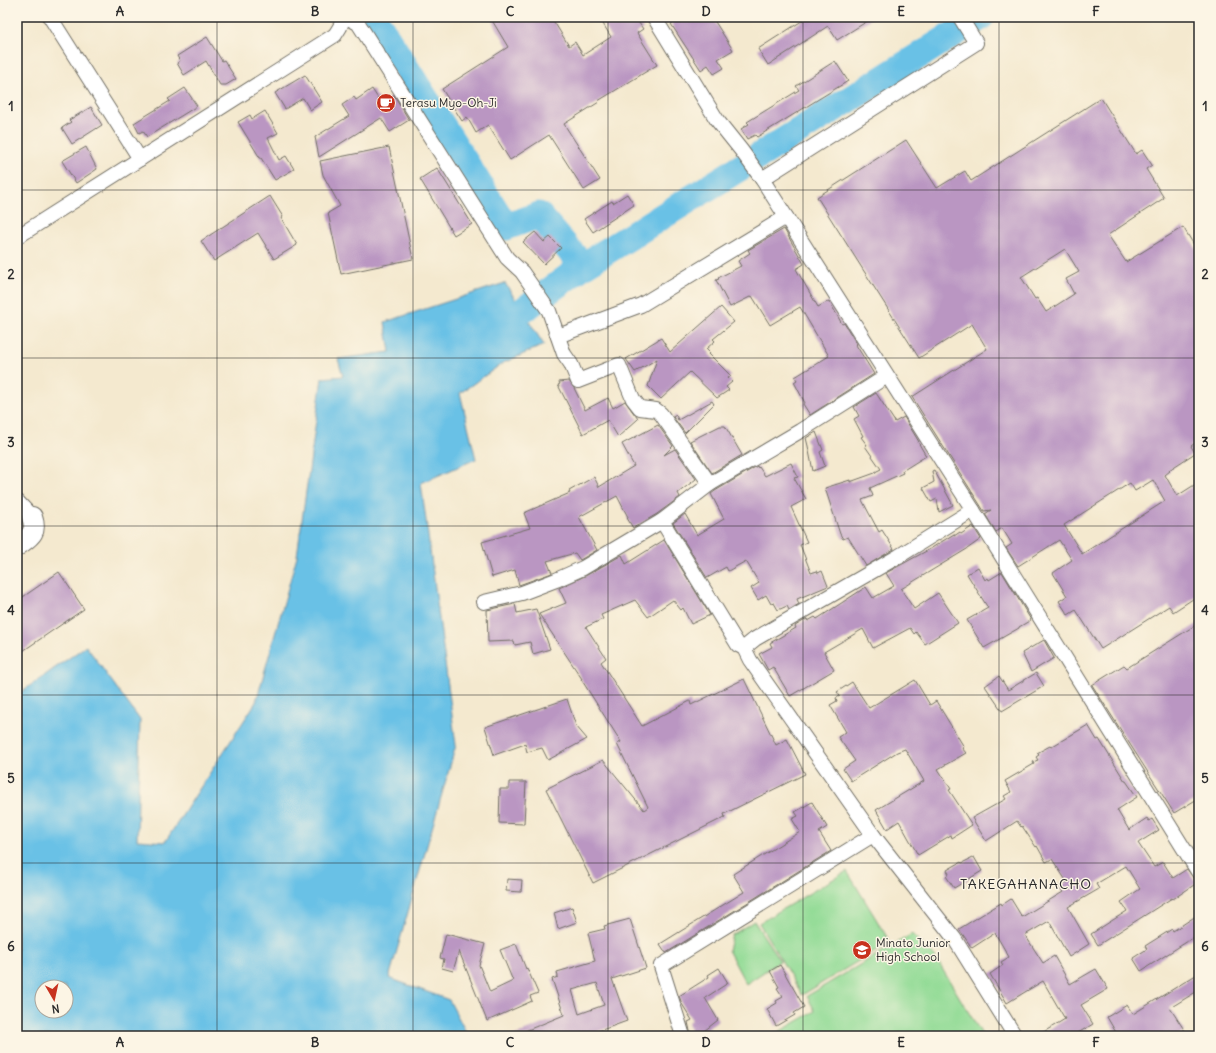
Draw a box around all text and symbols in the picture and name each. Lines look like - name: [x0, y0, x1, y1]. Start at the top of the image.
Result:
- text: A: [116, 3, 125, 20]
- text: B: [311, 3, 320, 20]
- text: C: [506, 3, 515, 20]
- text: D: [701, 3, 711, 20]
- text: E: [897, 3, 905, 20]
- text: F: [1092, 3, 1100, 20]
- cafe icon: Terasu Myo-Oh-Ji: [375, 92, 397, 114]
- place label: Terasu Myo-Oh-Ji: [400, 95, 497, 110]
- text: 1: [8, 98, 14, 115]
- text: 1: [1202, 98, 1208, 115]
- text: 2: [7, 266, 15, 283]
- text: 2: [1201, 266, 1209, 283]
- text: 3: [7, 434, 15, 451]
- text: 3: [1201, 434, 1209, 451]
- text: 4: [7, 602, 15, 619]
- text: 4: [1201, 602, 1209, 619]
- text: 5: [7, 770, 15, 787]
- text: 5: [1201, 770, 1209, 787]
- district label: TAKEGAHANACHO: [960, 875, 1092, 893]
- place label: Minato Junior High School: [876, 935, 950, 964]
- text: 6: [7, 938, 15, 955]
- text: 6: [1201, 938, 1209, 955]
- school or university icon: Minato Junior High School: [851, 939, 873, 961]
- north arrow: [34, 979, 74, 1019]
- text: N: [51, 1001, 60, 1016]
- text: A: [116, 1034, 125, 1051]
- text: B: [311, 1034, 320, 1051]
- text: C: [506, 1034, 515, 1051]
- text: D: [701, 1034, 711, 1051]
- text: E: [897, 1034, 905, 1051]
- text: F: [1092, 1034, 1100, 1051]

